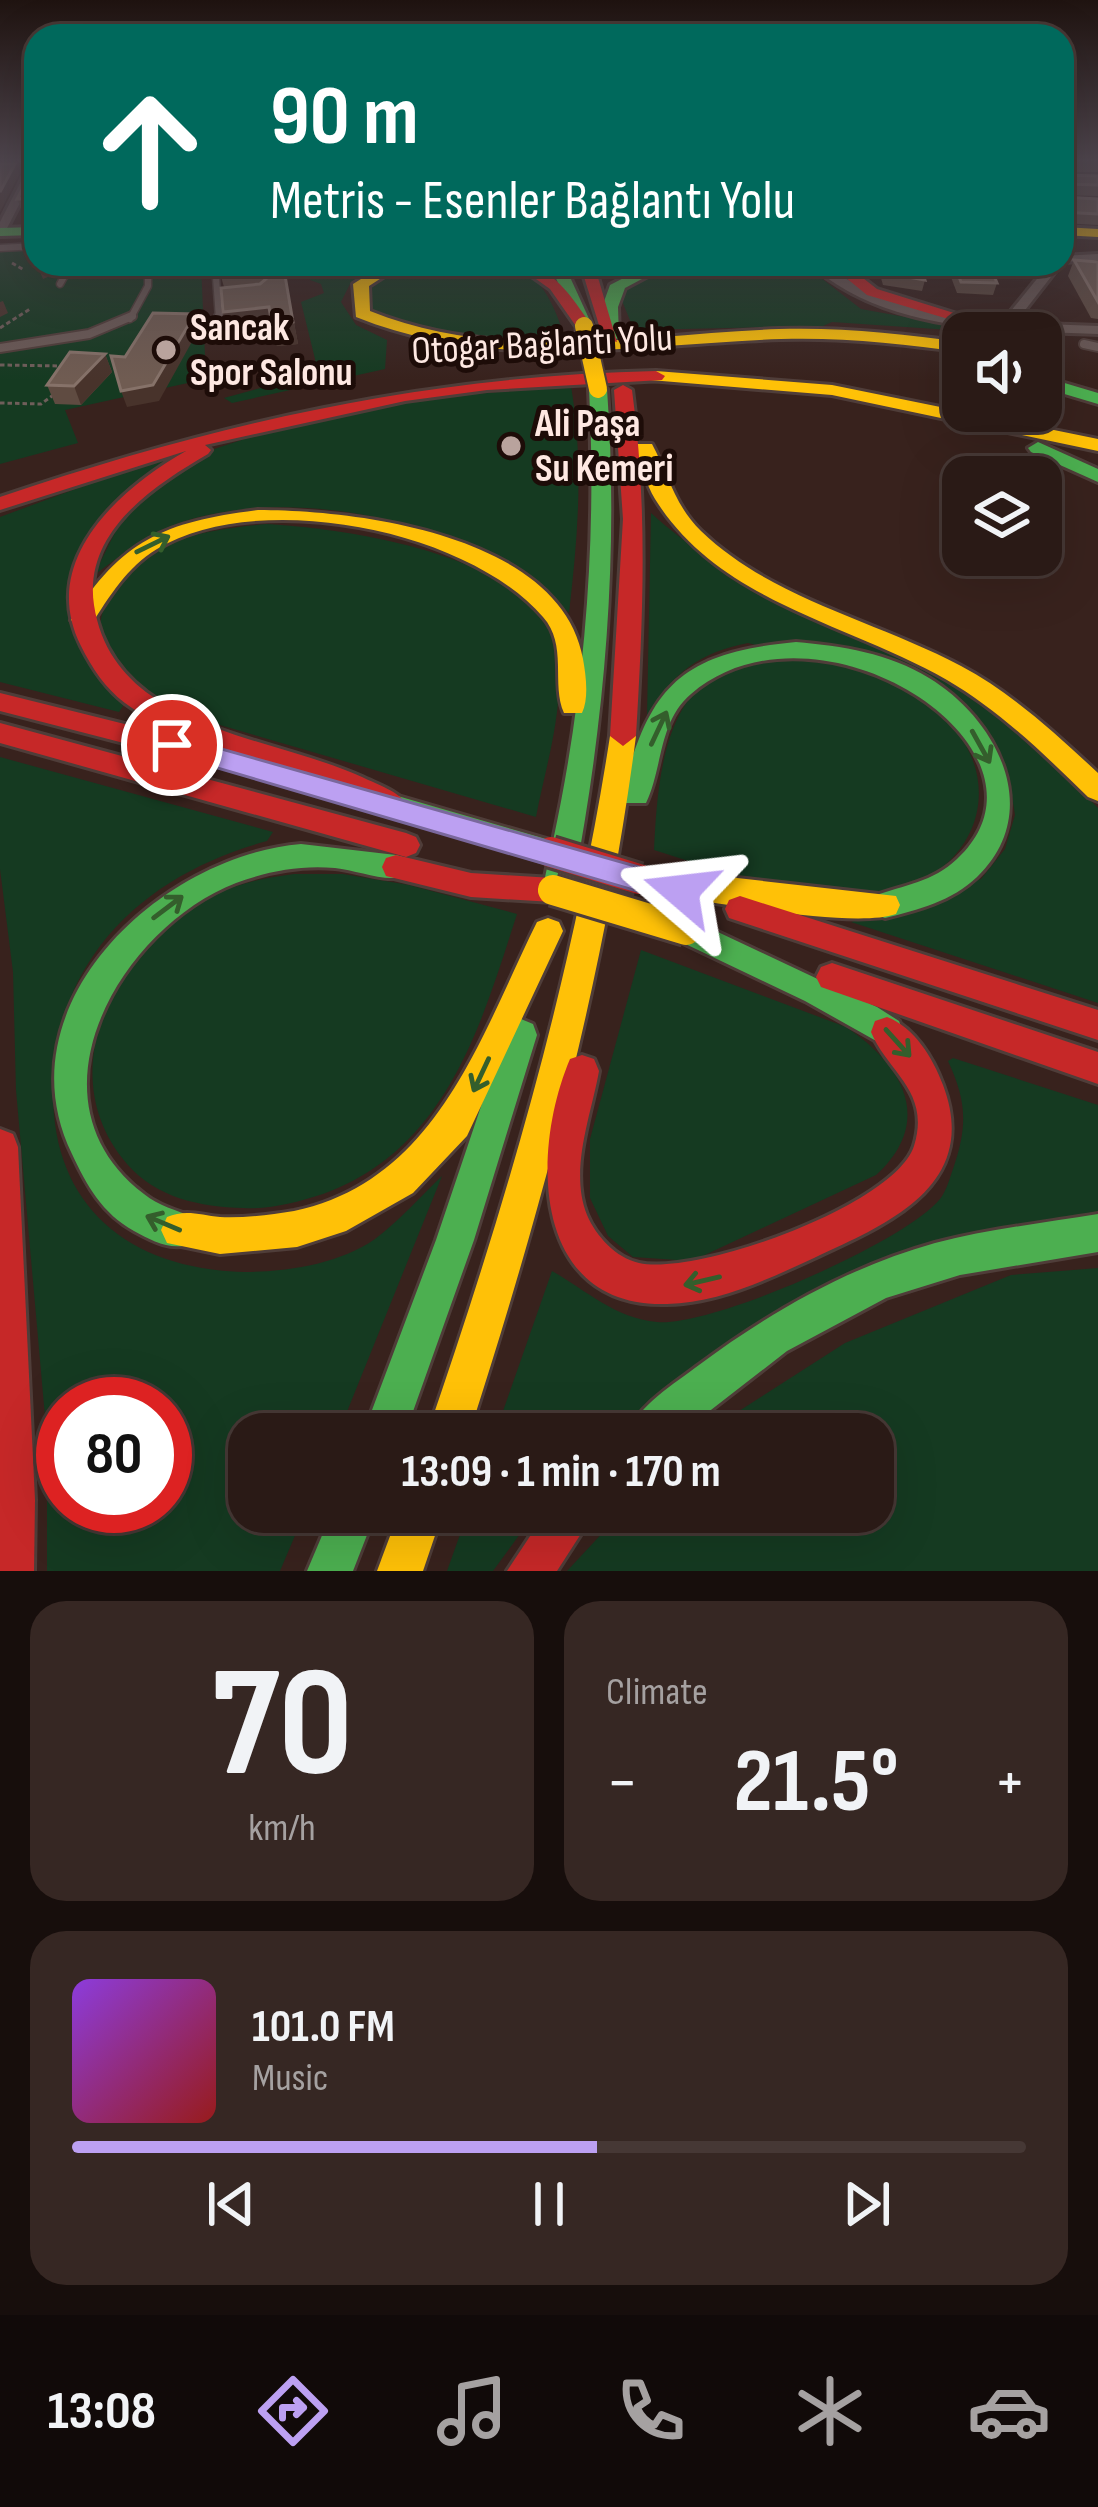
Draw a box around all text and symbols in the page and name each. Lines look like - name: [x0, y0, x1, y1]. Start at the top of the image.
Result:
- text: 90 m: [270, 67, 419, 168]
- icon: ahead: [72, 72, 228, 228]
- text: Metris - Esenler Bağlantı Yolu: [270, 169, 795, 234]
- place label: Sancak Spor Salonu: [190, 305, 353, 397]
- map controls: [942, 312, 1062, 576]
- button: sound: [942, 312, 1062, 432]
- street label: Otogar Bağlantı Yolu: [410, 315, 674, 375]
- marker: Sancak Spor Salonu: [153, 337, 179, 363]
- place label: Ali Paşa Su Kemeri: [534, 401, 673, 493]
- marker: Ali Paşa Su Kemeri: [498, 433, 524, 459]
- button: layers: [942, 456, 1062, 576]
- one-way arrow: [135, 531, 171, 554]
- pin: [121, 694, 223, 796]
- one-way arrow: [649, 711, 671, 747]
- icon: arrive: [139, 712, 205, 778]
- one-way arrow: [970, 729, 993, 764]
- position arrow: [618, 828, 744, 954]
- one-way arrow: [151, 894, 183, 921]
- one-way arrow: [883, 1027, 912, 1057]
- one-way arrow: [469, 1056, 491, 1092]
- one-way arrow: [146, 1211, 182, 1233]
- one-way arrow: [684, 1271, 722, 1294]
- speed limit sign: 80: [36, 1377, 192, 1533]
- text: 13:09 · 1 min · 170 m: [402, 1445, 720, 1500]
- text: 70: [211, 1633, 353, 1820]
- text: Climate: [606, 1669, 708, 1716]
- text: 21.5°: [733, 1729, 899, 1837]
- text: −: [606, 1744, 638, 1823]
- text: +: [994, 1744, 1026, 1823]
- text: km/h: [248, 1805, 316, 1852]
- text: 101.0 FM: [252, 2000, 395, 2055]
- text: Music: [252, 2055, 328, 2102]
- icon: previous: [198, 2171, 264, 2237]
- icon: pause: [516, 2171, 582, 2237]
- icon: next: [834, 2171, 900, 2237]
- icon: directions: [251, 2369, 335, 2453]
- icon: music: [430, 2369, 514, 2453]
- icon: phone: [609, 2369, 693, 2453]
- icon: climate: [788, 2369, 872, 2453]
- icon: car: [967, 2369, 1051, 2453]
- text: 13:08: [47, 2379, 156, 2444]

